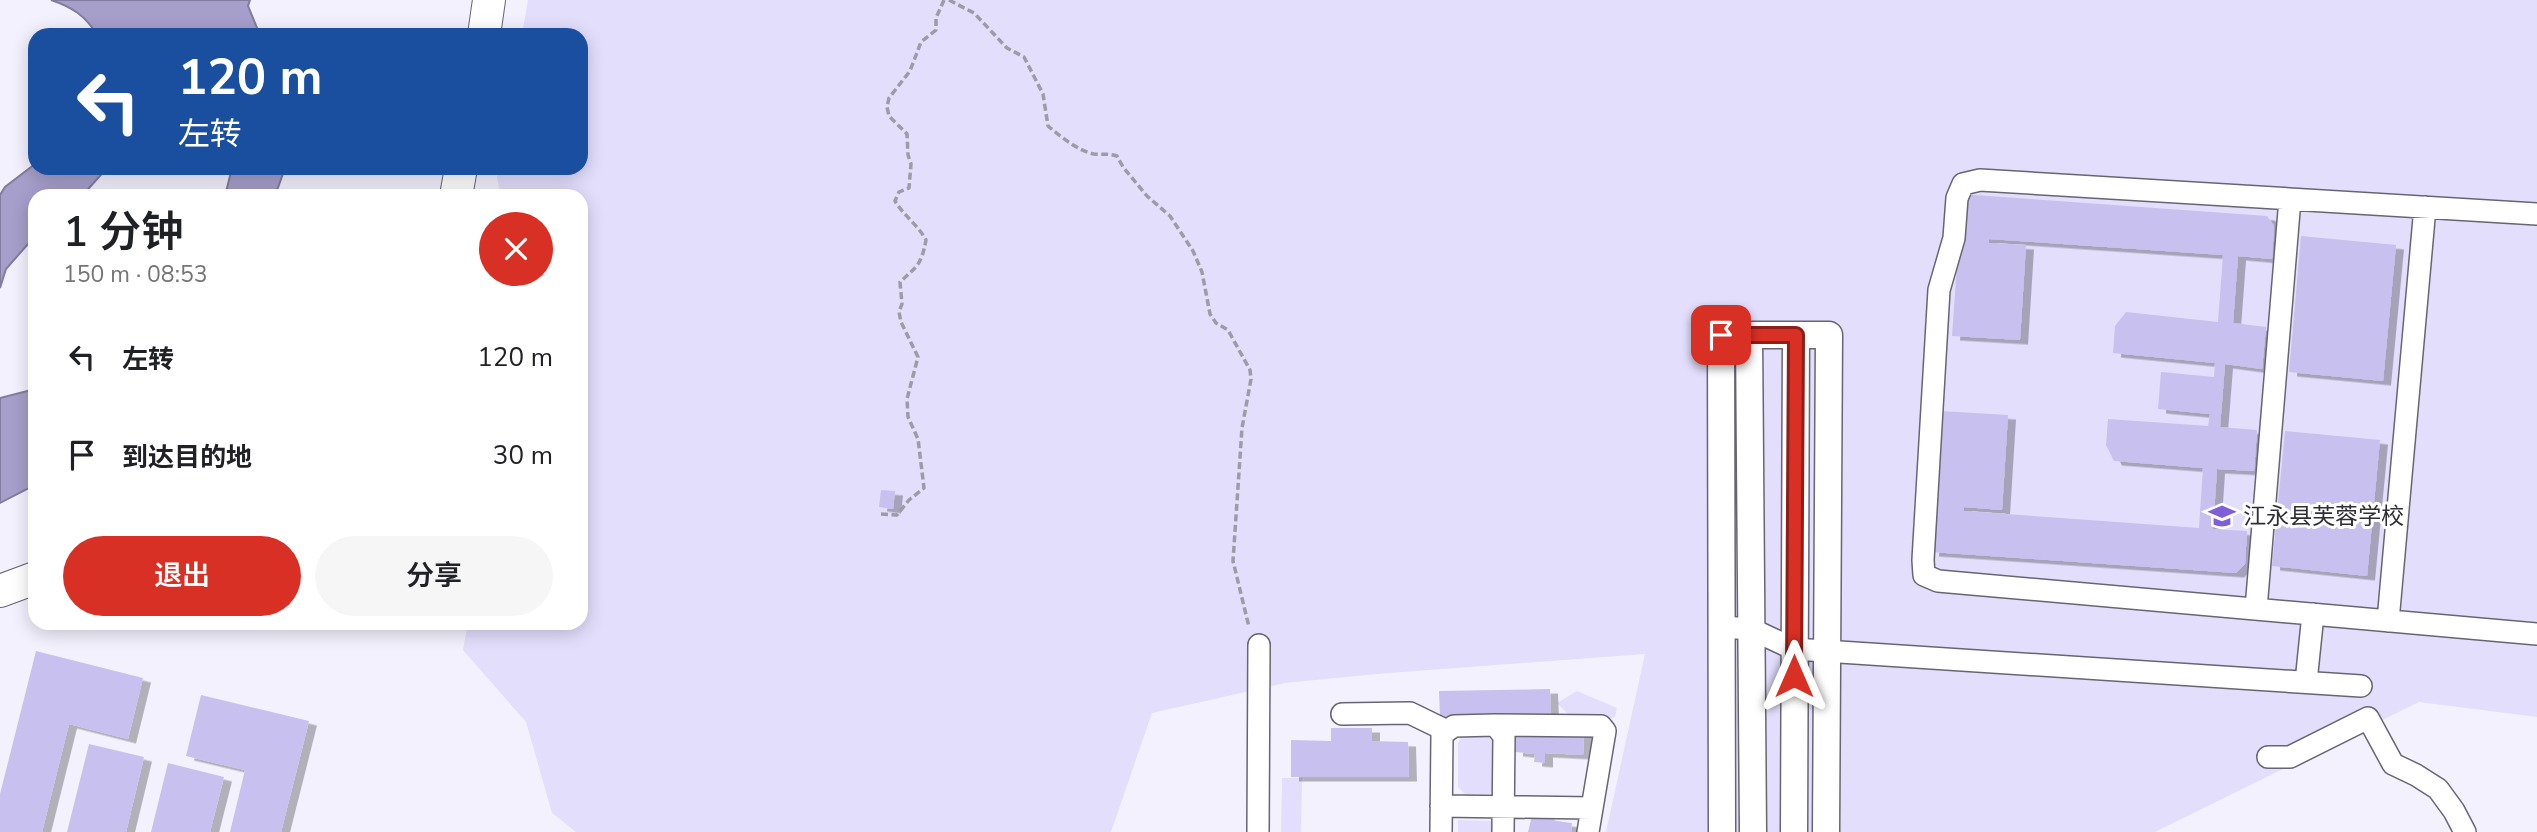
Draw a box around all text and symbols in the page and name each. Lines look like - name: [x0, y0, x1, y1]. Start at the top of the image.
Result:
- text: 120 m: [178, 44, 322, 111]
- icon: left: [63, 56, 154, 147]
- text: 左转: [178, 113, 242, 156]
- text: 1 分钟: [63, 204, 183, 261]
- button: close: [479, 212, 553, 286]
- text: 150 m · 08:53: [63, 259, 208, 290]
- pin: [1691, 305, 1751, 365]
- icon: arrive: [1702, 316, 1740, 354]
- icon: left: [63, 338, 101, 376]
- text: 120 m: [477, 340, 553, 375]
- text: 左转: [122, 342, 174, 377]
- icon: arrive: [63, 436, 101, 474]
- text: 30 m: [493, 438, 553, 473]
- text: 到达目的地: [122, 440, 252, 475]
- school or university icon: 江永县芙蓉学校: [2207, 501, 2237, 531]
- place label: 江永县芙蓉学校: [2243, 501, 2404, 532]
- button: 退出: [63, 536, 301, 616]
- button: 分享: [315, 536, 553, 616]
- position arrow: [1757, 639, 1831, 713]

